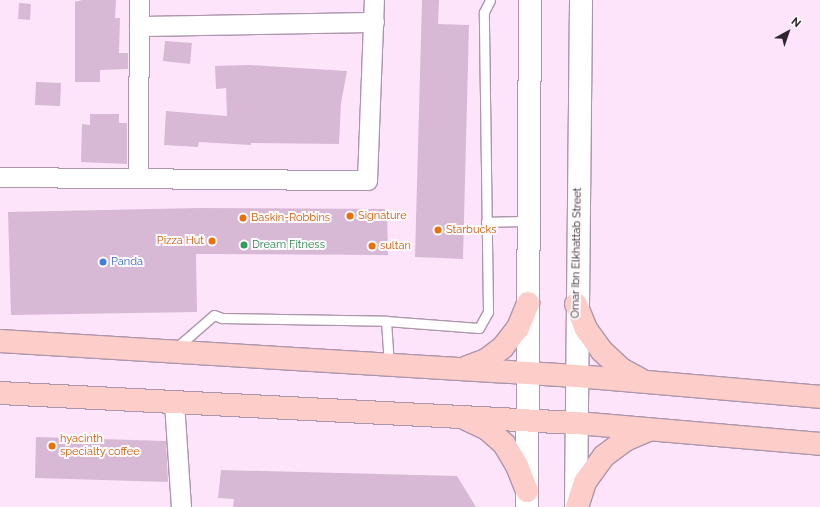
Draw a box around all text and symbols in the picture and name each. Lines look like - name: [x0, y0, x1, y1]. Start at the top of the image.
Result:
- north arrow: [768, 12, 808, 52]
- text: N: [789, 15, 803, 30]
- street label: Omar Ibn Elkhattab Street: [569, 187, 585, 319]
- place label: Signature: [358, 209, 407, 223]
- place label: Baskin-Robbins: [251, 211, 330, 225]
- marker: Signature: [345, 211, 355, 221]
- marker: Baskin-Robbins: [238, 213, 248, 223]
- place label: Starbucks: [446, 223, 497, 237]
- marker: Starbucks: [433, 225, 443, 235]
- place label: Pizza Hut: [157, 234, 204, 248]
- marker: Pizza Hut: [207, 236, 217, 246]
- place label: Dream Fitness: [252, 238, 325, 252]
- place label: sultan: [380, 239, 411, 253]
- marker: Dream Fitness: [239, 240, 249, 250]
- marker: sultan: [367, 241, 377, 251]
- place label: Panda: [111, 255, 143, 269]
- marker: Panda: [98, 257, 108, 267]
- place label: hyacinth specialty coffee: [60, 433, 140, 459]
- marker: hyacinth specialty coffee: [47, 441, 57, 451]

